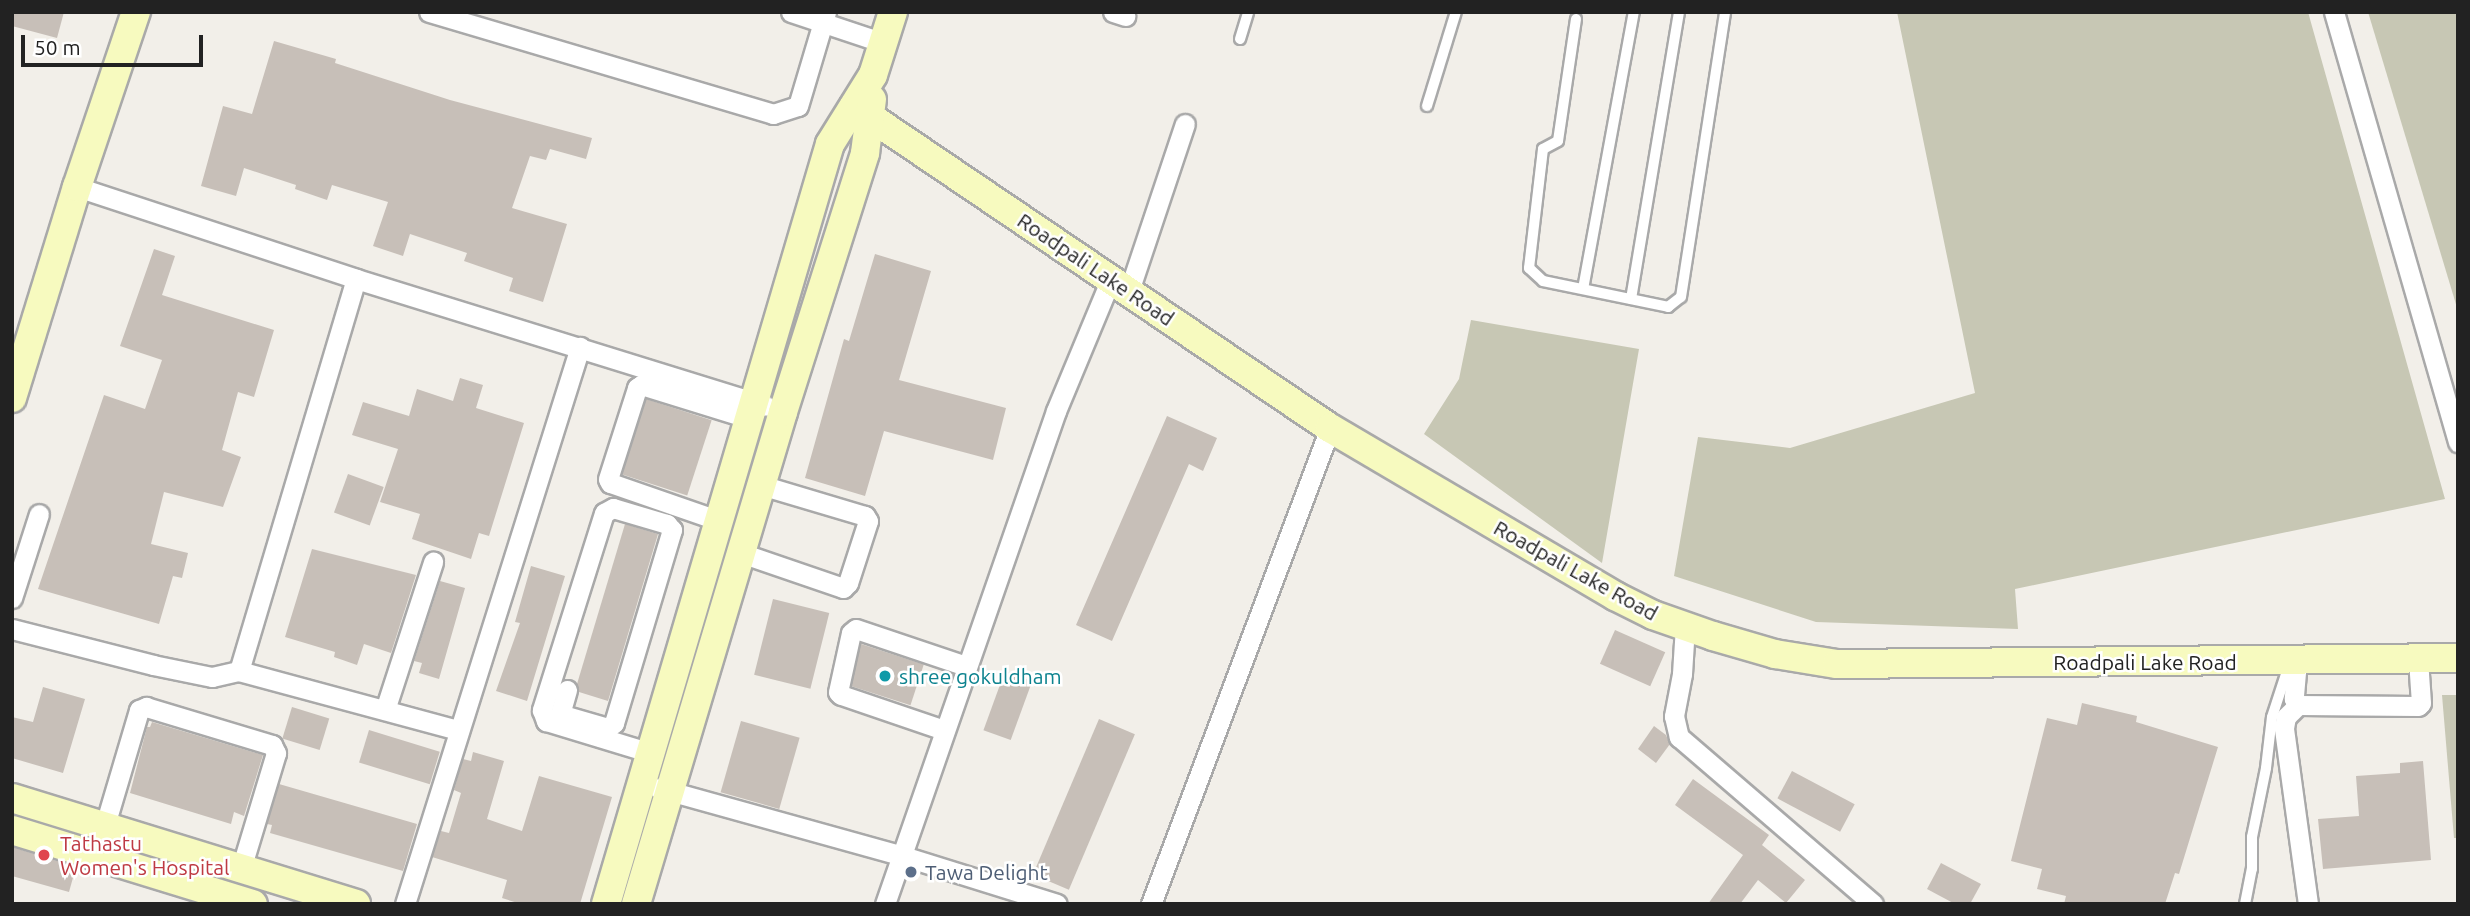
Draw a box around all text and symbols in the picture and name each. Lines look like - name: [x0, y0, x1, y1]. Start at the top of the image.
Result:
- scale bar: [24, 21, 206, 65]
- text: 50 m: [34, 35, 81, 59]
- street label: Roadpali Lake Road: [1013, 207, 1179, 331]
- street label: Roadpali Lake Road: [1490, 515, 1662, 625]
- street label: Roadpali Lake Road: [2053, 649, 2237, 675]
- place label: shree gokuldham: [899, 663, 1062, 689]
- marker: shree gokuldham: [877, 668, 893, 684]
- place label: Tathastu Women's Hospital: [60, 830, 230, 880]
- marker: Tathastu Women's Hospital: [34, 845, 54, 865]
- place label: Tawa Delight: [925, 859, 1048, 885]
- marker: Tawa Delight: [903, 864, 919, 880]

